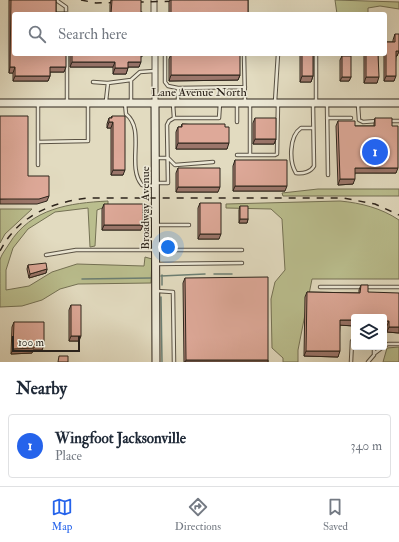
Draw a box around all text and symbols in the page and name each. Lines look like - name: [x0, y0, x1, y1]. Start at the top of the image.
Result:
- search box: [12, 12, 387, 56]
- icon: search: [26, 23, 48, 45]
- text: Search here: [58, 25, 127, 44]
- street label: Lane Avenue North: [151, 85, 247, 100]
- pin: 1: [362, 137, 388, 167]
- street label: Broadway Avenue: [138, 166, 153, 250]
- your location: [158, 237, 178, 257]
- map controls: [351, 314, 387, 350]
- button: layers: [351, 314, 387, 350]
- scale bar: [12, 334, 80, 353]
- text: 100 m: [18, 336, 44, 349]
- text: Nearby: [16, 378, 67, 399]
- text: Wingfoot Jacksonville: [55, 429, 186, 448]
- text: 1: [28, 438, 32, 454]
- text: 340 m: [351, 438, 382, 454]
- text: Place: [55, 448, 82, 464]
- tab: Map: [51, 496, 73, 533]
- tab: Directions: [175, 496, 221, 533]
- tab: Saved: [323, 496, 348, 533]

